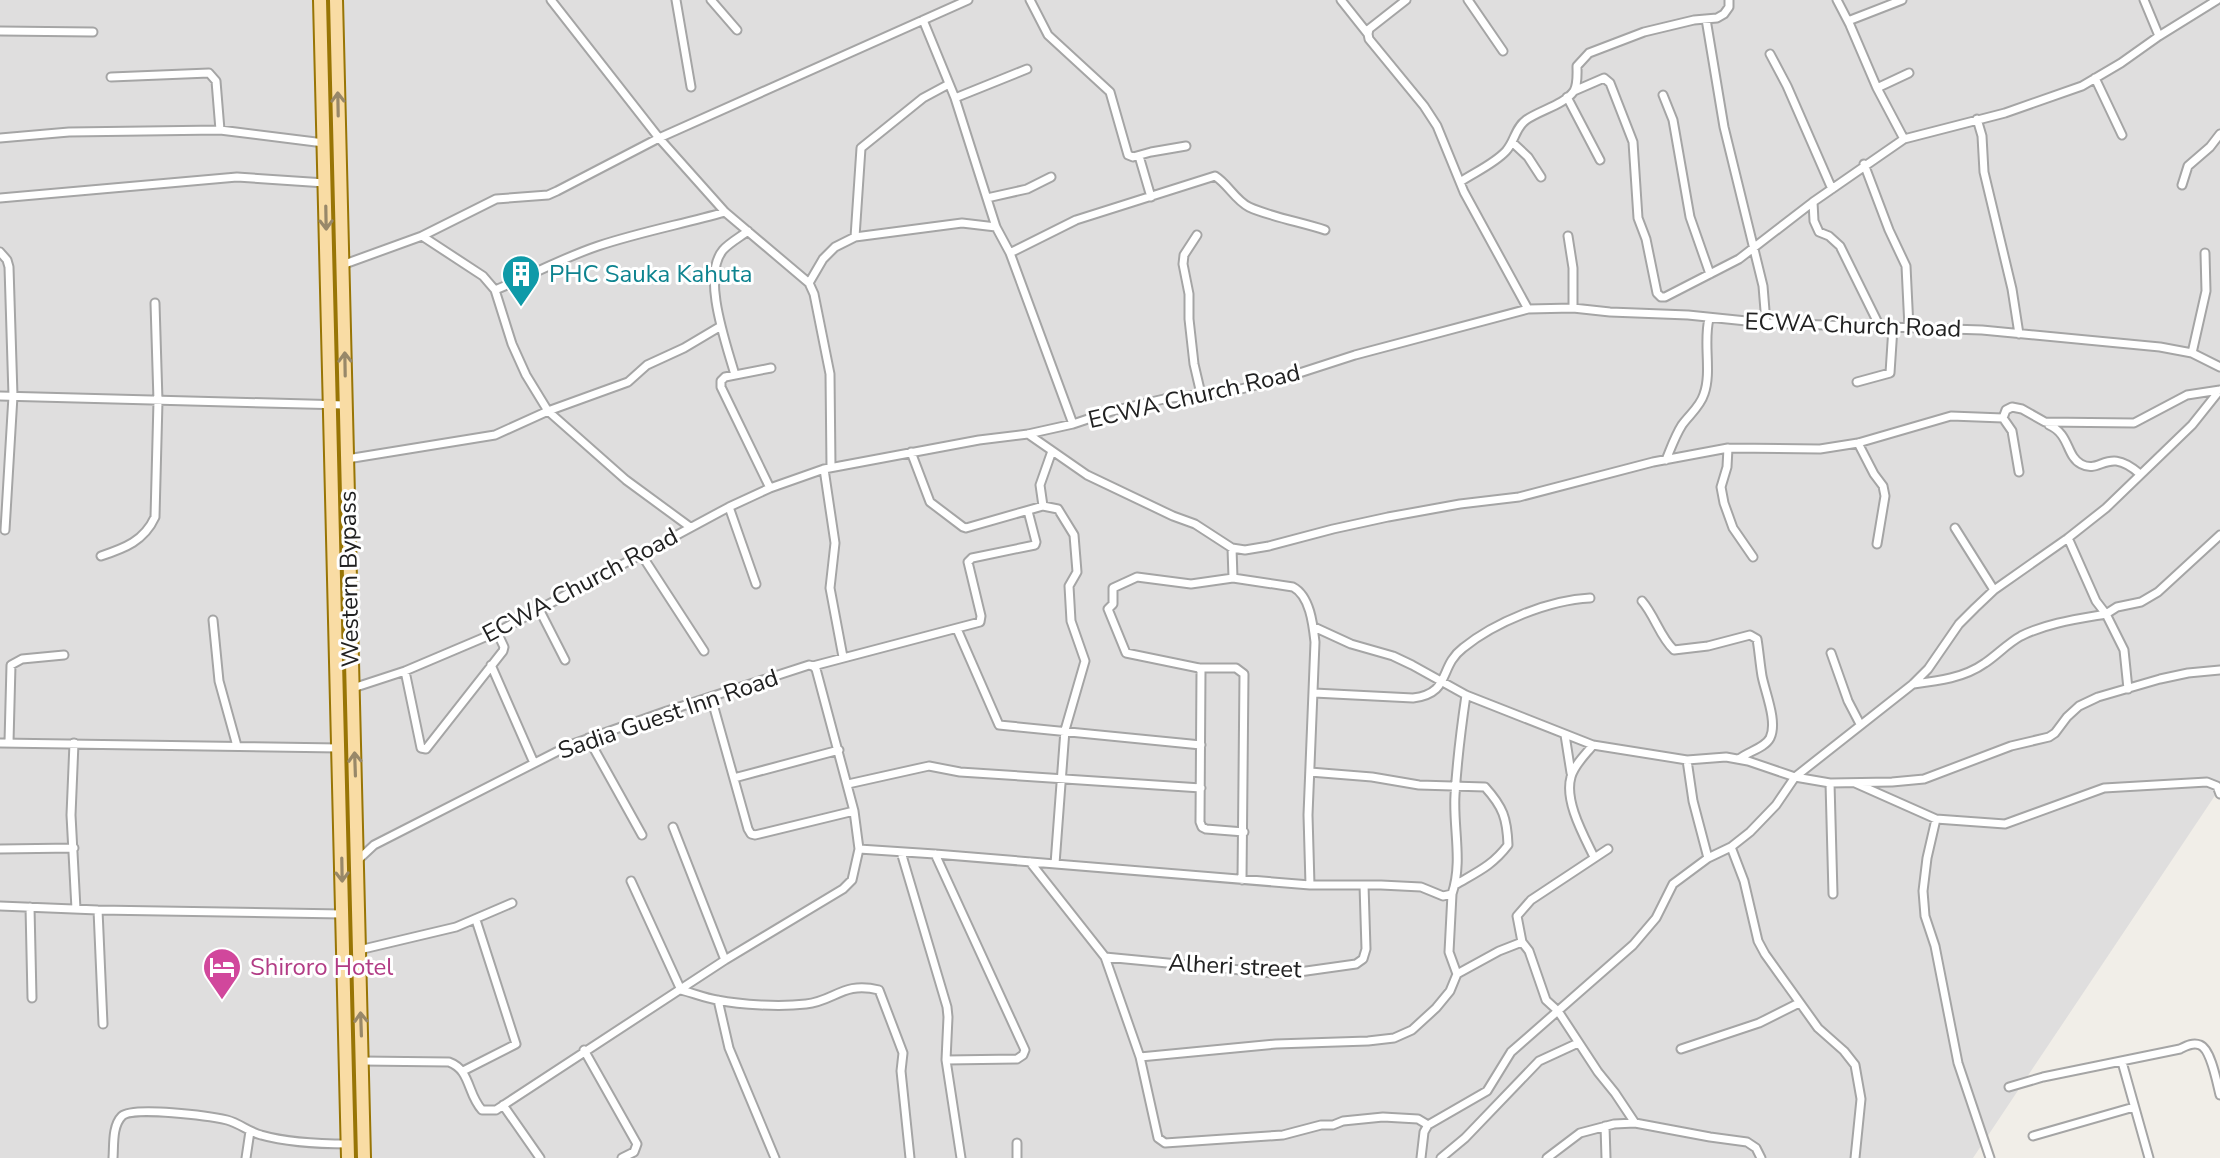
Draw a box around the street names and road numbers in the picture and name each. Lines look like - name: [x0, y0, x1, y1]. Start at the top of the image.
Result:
- street label: ECWA Church Road: [1744, 305, 1962, 345]
- street label: ECWA Church Road: [1085, 356, 1303, 436]
- street label: Western Bypass: [331, 490, 367, 668]
- street label: ECWA Church Road: [477, 520, 683, 650]
- street label: Sadia Guest Inn Road: [554, 661, 782, 767]
- street label: Alheri street: [1167, 947, 1303, 986]

